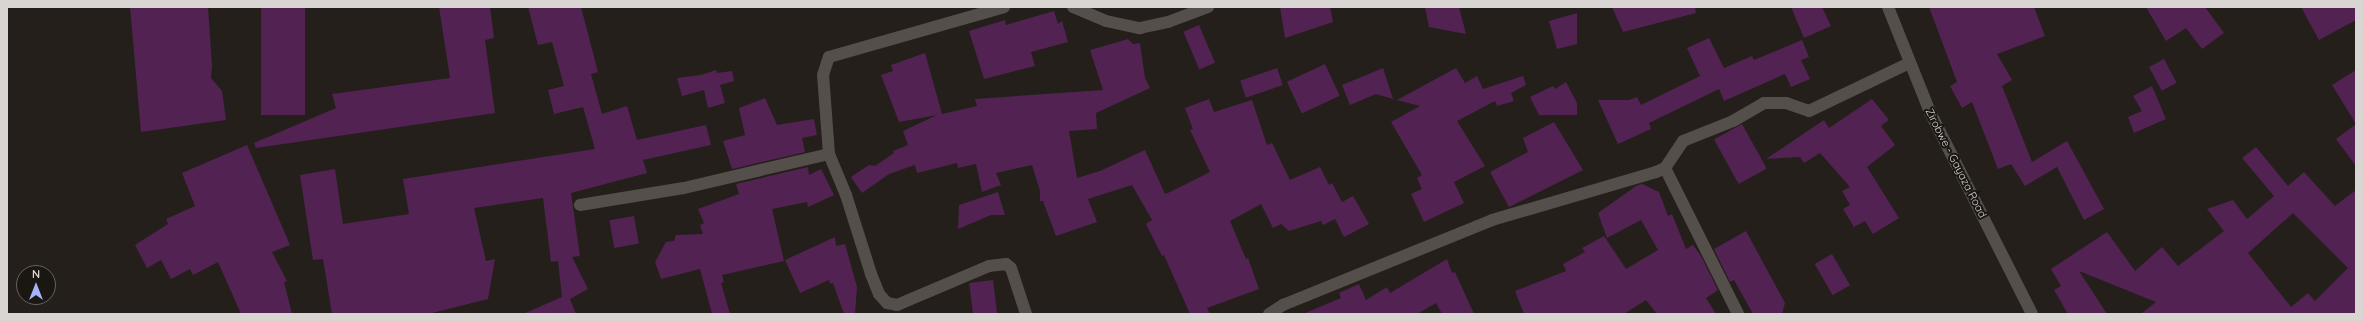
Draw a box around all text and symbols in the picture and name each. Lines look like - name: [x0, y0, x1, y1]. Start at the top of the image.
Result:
- street label: Zirobwe - Gayaza Road: [1923, 106, 1989, 220]
- north arrow: [16, 265, 56, 305]
- text: N: [32, 267, 40, 281]

